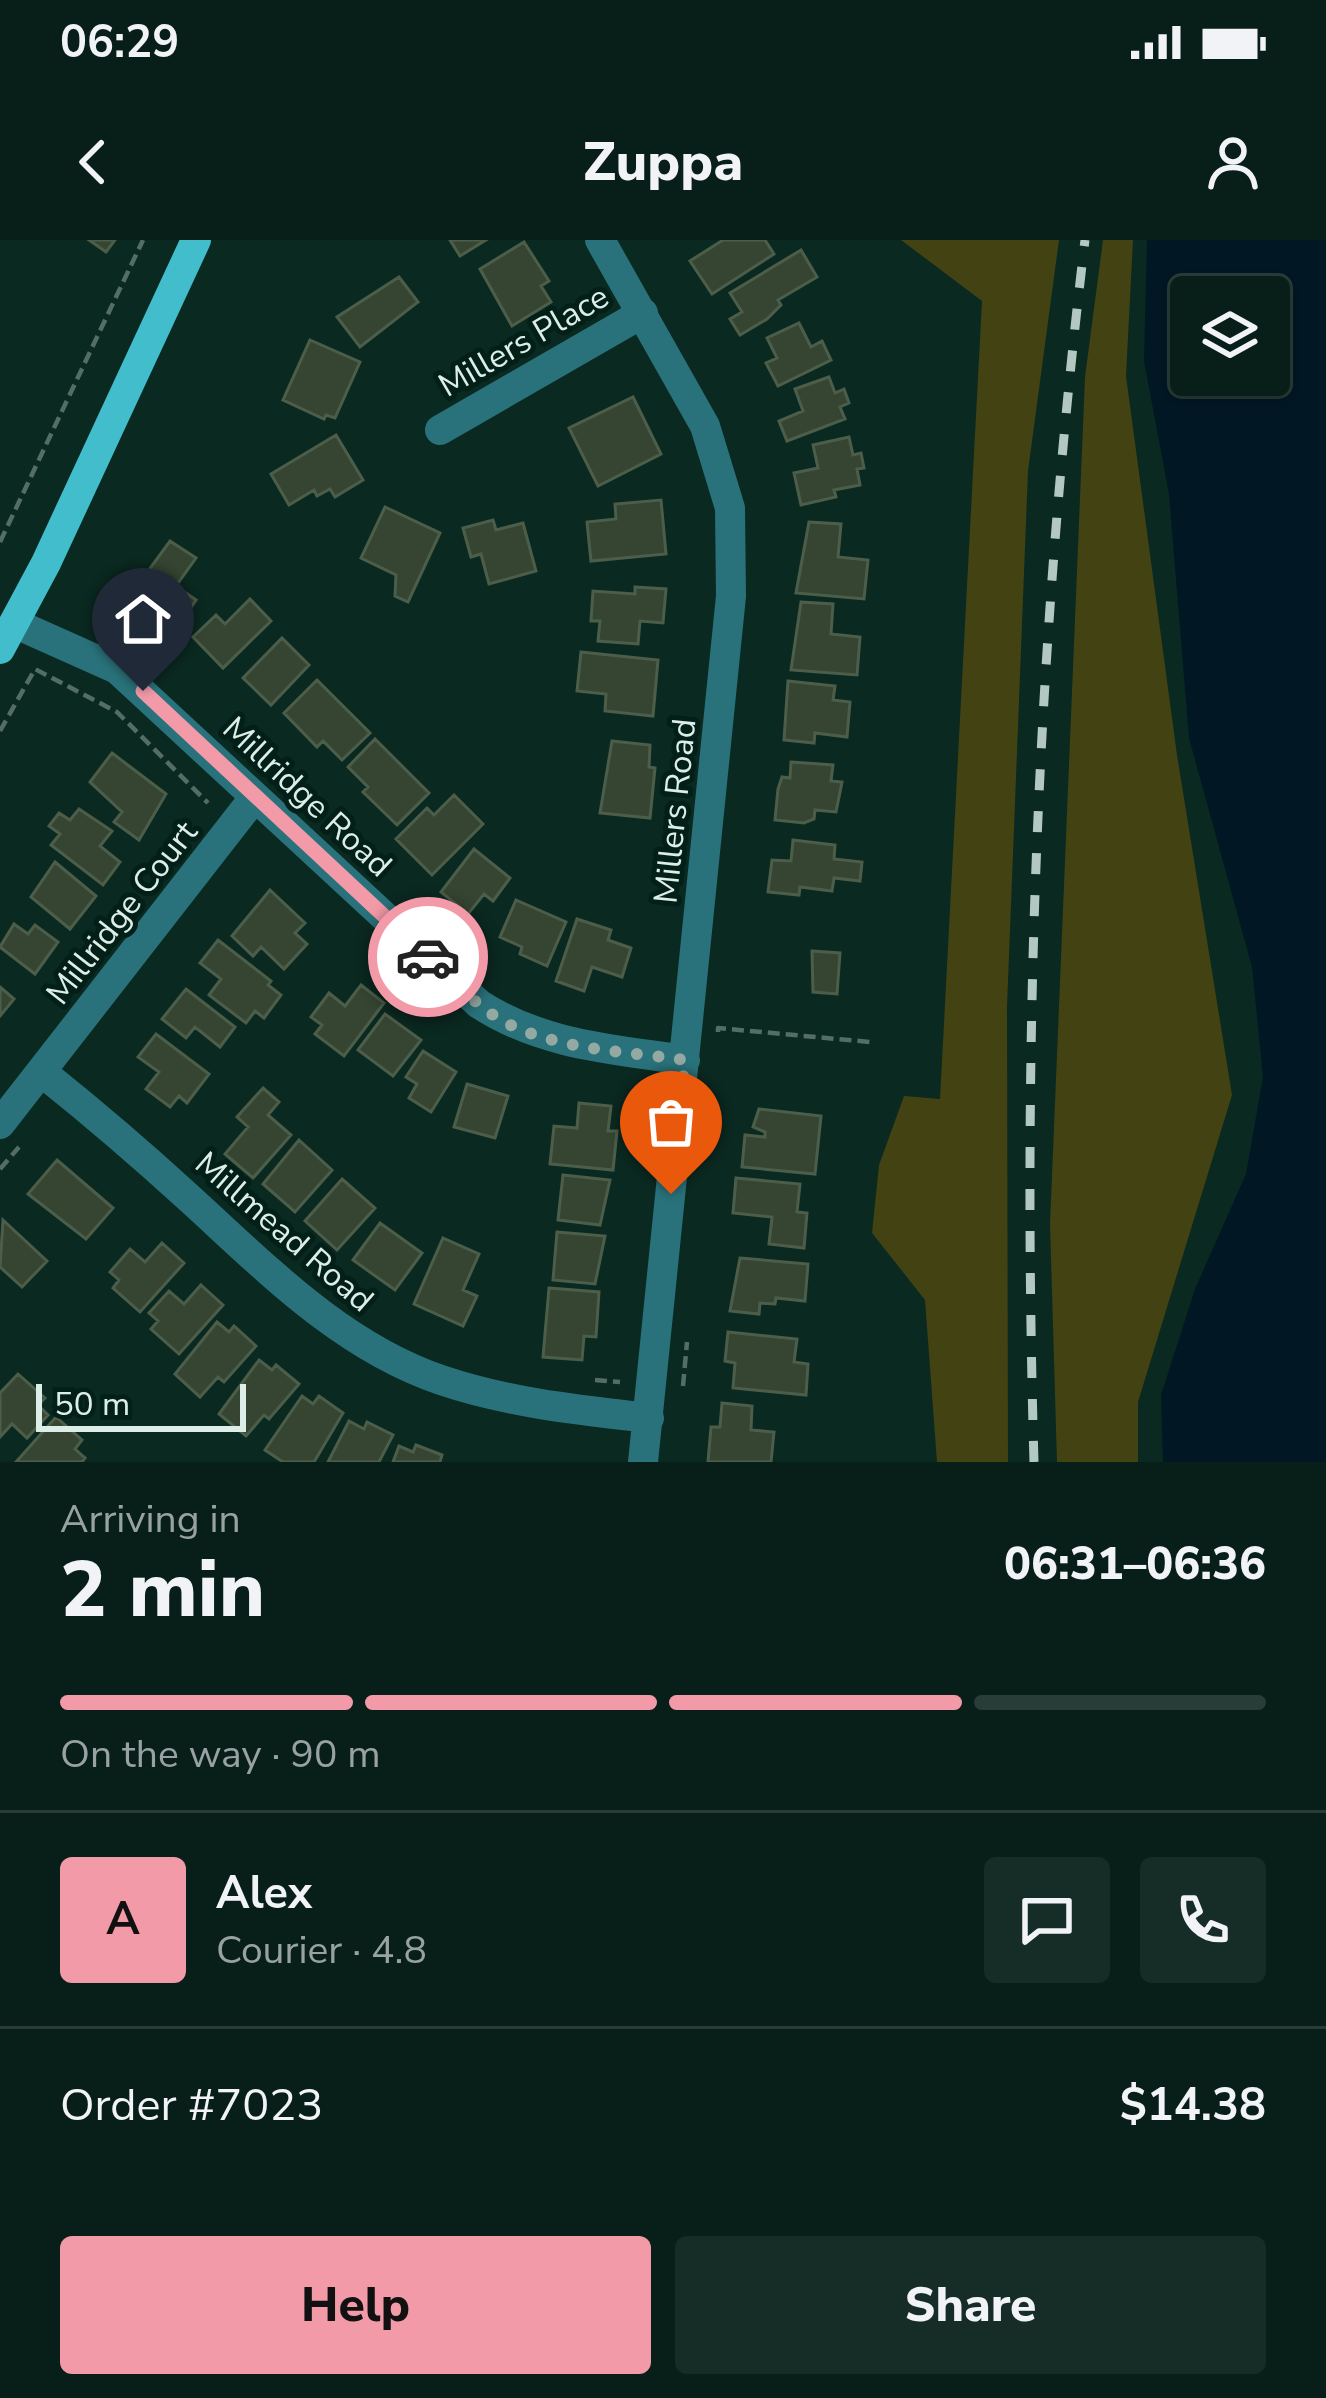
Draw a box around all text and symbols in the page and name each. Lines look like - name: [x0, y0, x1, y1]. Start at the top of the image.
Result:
- text: 06:29: [60, 12, 179, 73]
- text: Zuppa: [583, 125, 743, 199]
- icon: back: [60, 129, 126, 195]
- icon: person: [1200, 129, 1266, 195]
- street label: Millers Place: [430, 274, 617, 408]
- map controls: [1170, 276, 1290, 396]
- button: layers: [1170, 276, 1290, 396]
- pin: [92, 568, 194, 691]
- icon: home: [110, 586, 176, 652]
- street label: Millridge Road: [213, 707, 401, 887]
- street label: Millers Road: [643, 717, 708, 906]
- street label: Millridge Court: [36, 811, 208, 1014]
- courier: [368, 897, 488, 1017]
- icon: car: [395, 924, 461, 990]
- pin: [620, 1071, 722, 1194]
- icon: bag: [638, 1089, 704, 1155]
- street label: Millmead Road: [185, 1142, 383, 1322]
- scale bar: [36, 1378, 246, 1431]
- text: 50 m: [54, 1382, 130, 1427]
- text: Arriving in: [60, 1493, 241, 1546]
- text: 06:31–06:36: [1004, 1534, 1266, 1595]
- text: 2 min: [60, 1537, 265, 1644]
- text: On the way · 90 m: [60, 1728, 381, 1781]
- button: chat: [984, 1857, 1110, 1983]
- button: phone: [1140, 1857, 1266, 1983]
- text: Alex: [216, 1863, 312, 1924]
- text: A: [106, 1889, 140, 1950]
- text: Courier · 4.8: [216, 1924, 427, 1977]
- text: Order #7023: [60, 2075, 323, 2136]
- text: $14.38: [1120, 2075, 1266, 2136]
- button: Help: [60, 2236, 651, 2374]
- button: Share: [675, 2236, 1266, 2374]

